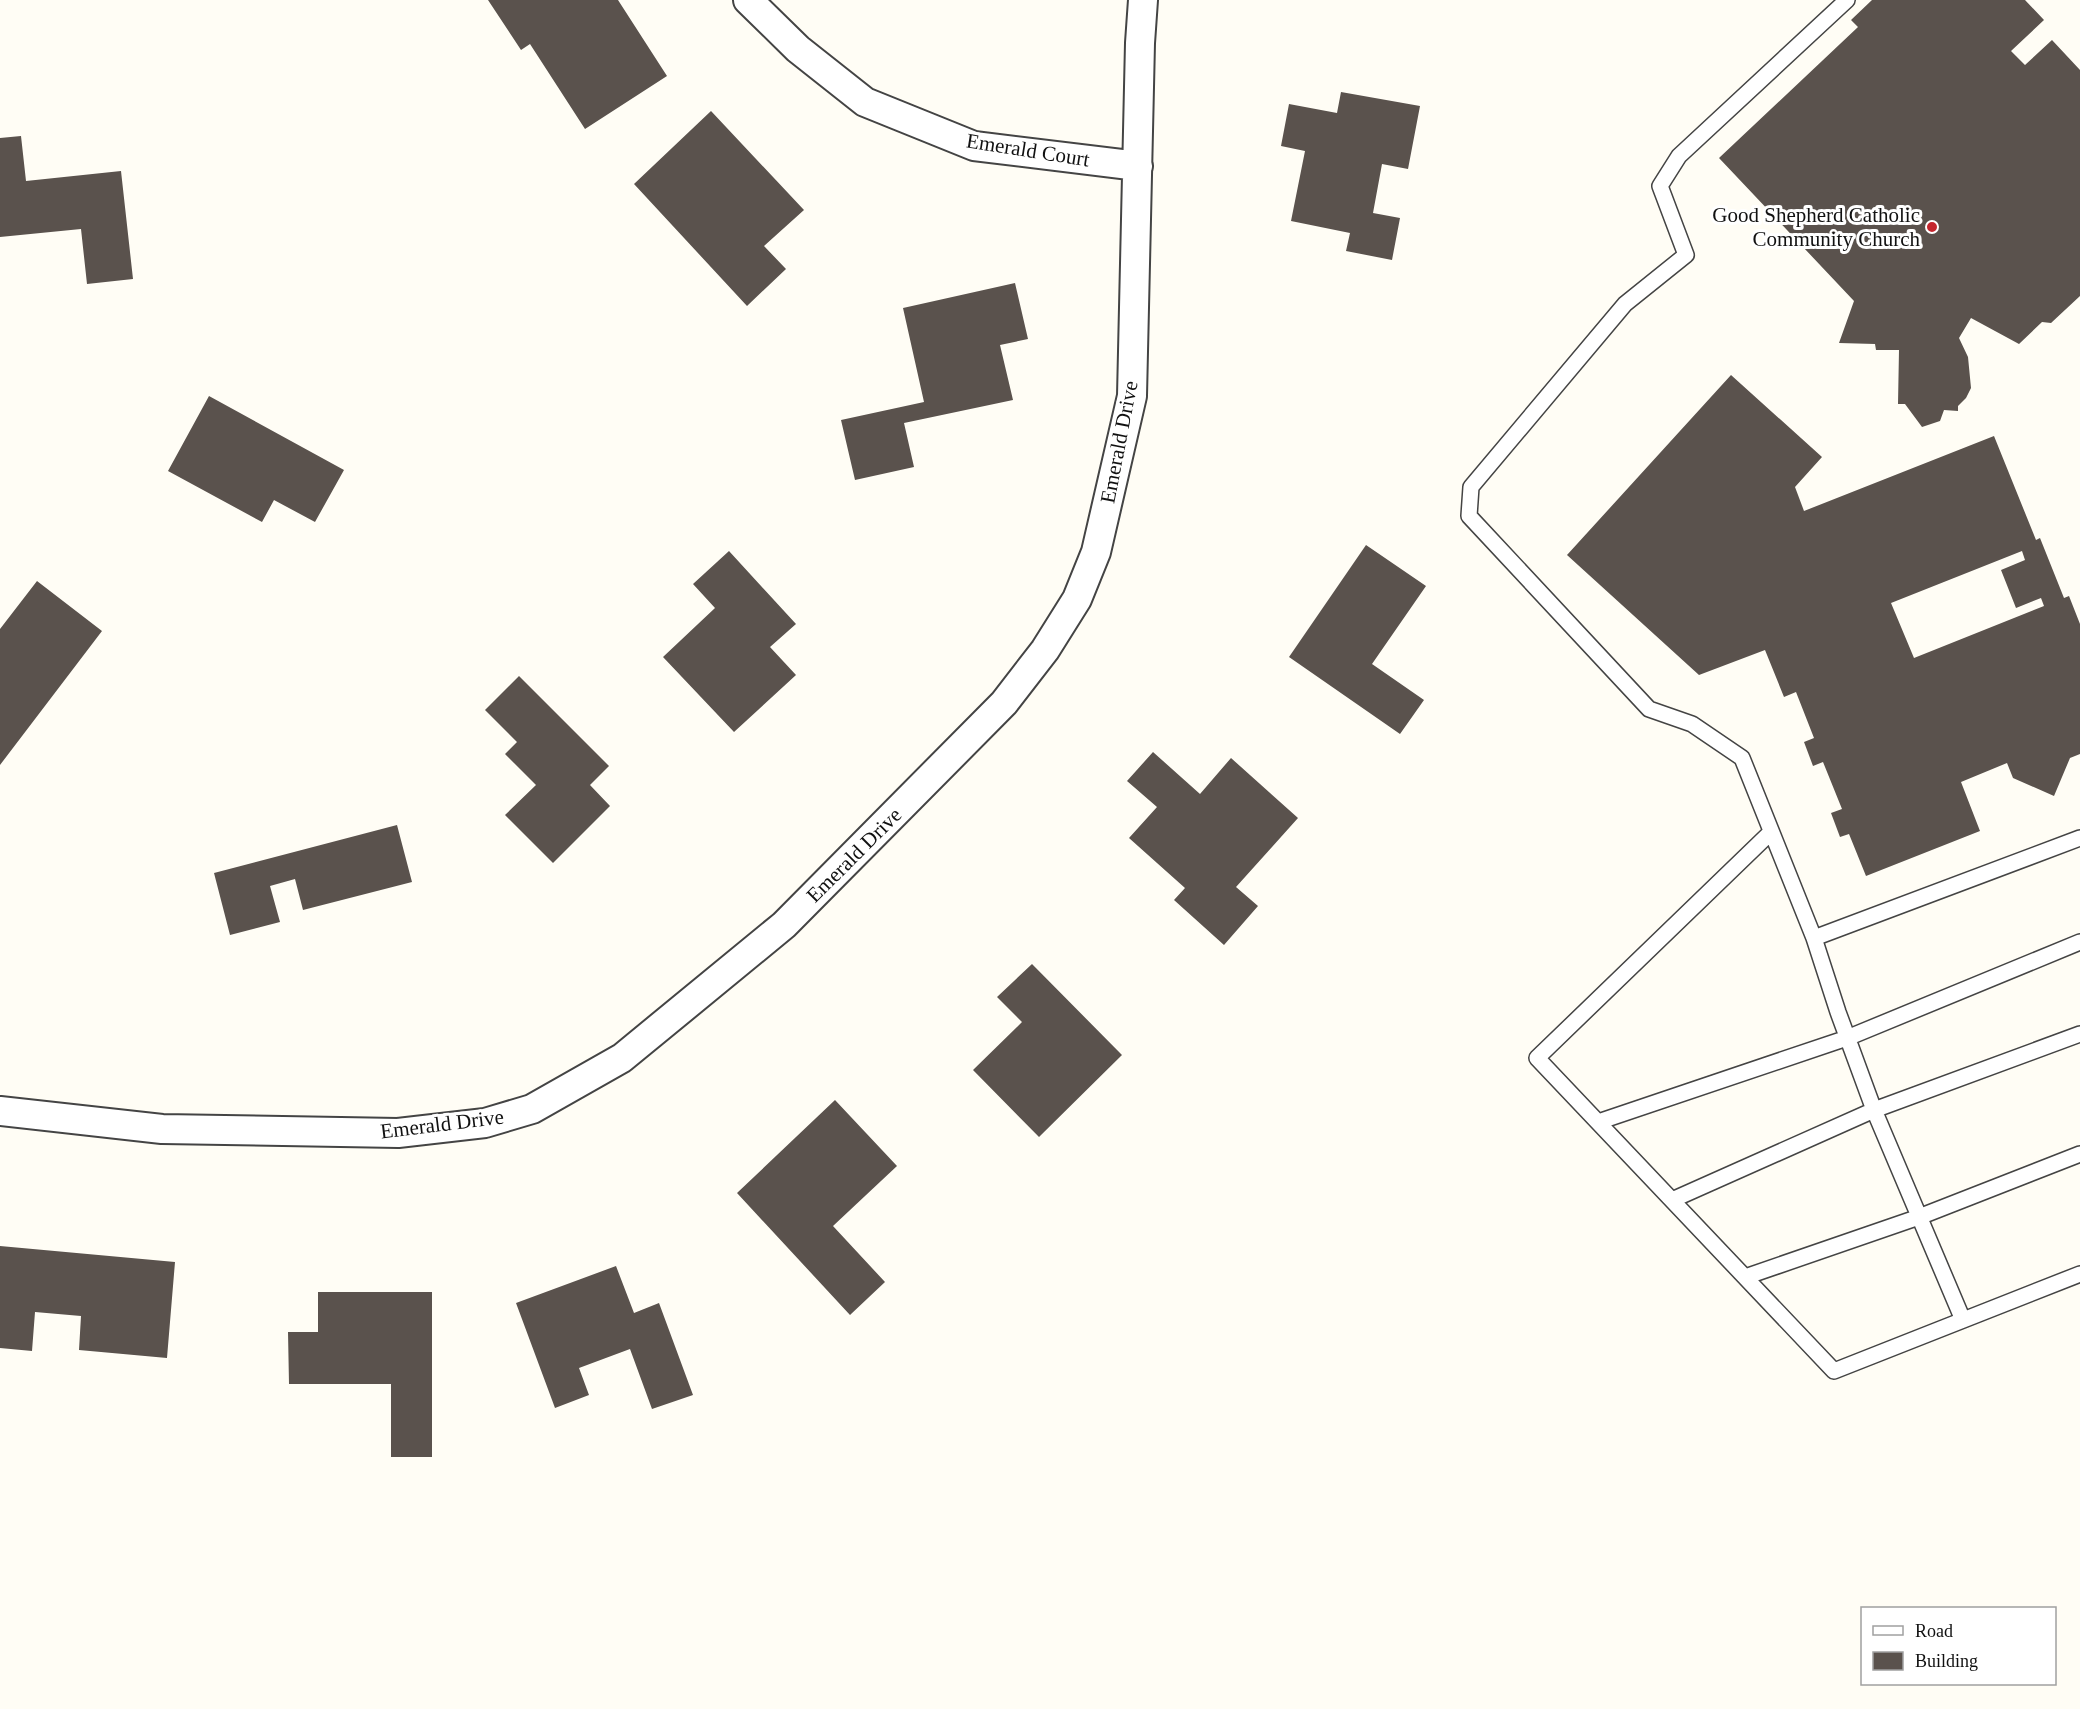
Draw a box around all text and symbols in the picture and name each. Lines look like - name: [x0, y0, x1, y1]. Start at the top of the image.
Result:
- street label: Emerald Court: [965, 128, 1091, 172]
- place label: Good Shepherd Catholic Community Church: [1712, 203, 1920, 251]
- marker: Good Shepherd Catholic Community Church: [1925, 220, 1939, 234]
- street label: Emerald Drive: [1095, 379, 1143, 505]
- street label: Emerald Drive: [802, 803, 906, 907]
- street label: Emerald Drive: [379, 1105, 505, 1143]
- legend: [1861, 1607, 2056, 1685]
- text: Road: [1915, 1621, 1953, 1641]
- text: Building: [1915, 1651, 1978, 1671]

